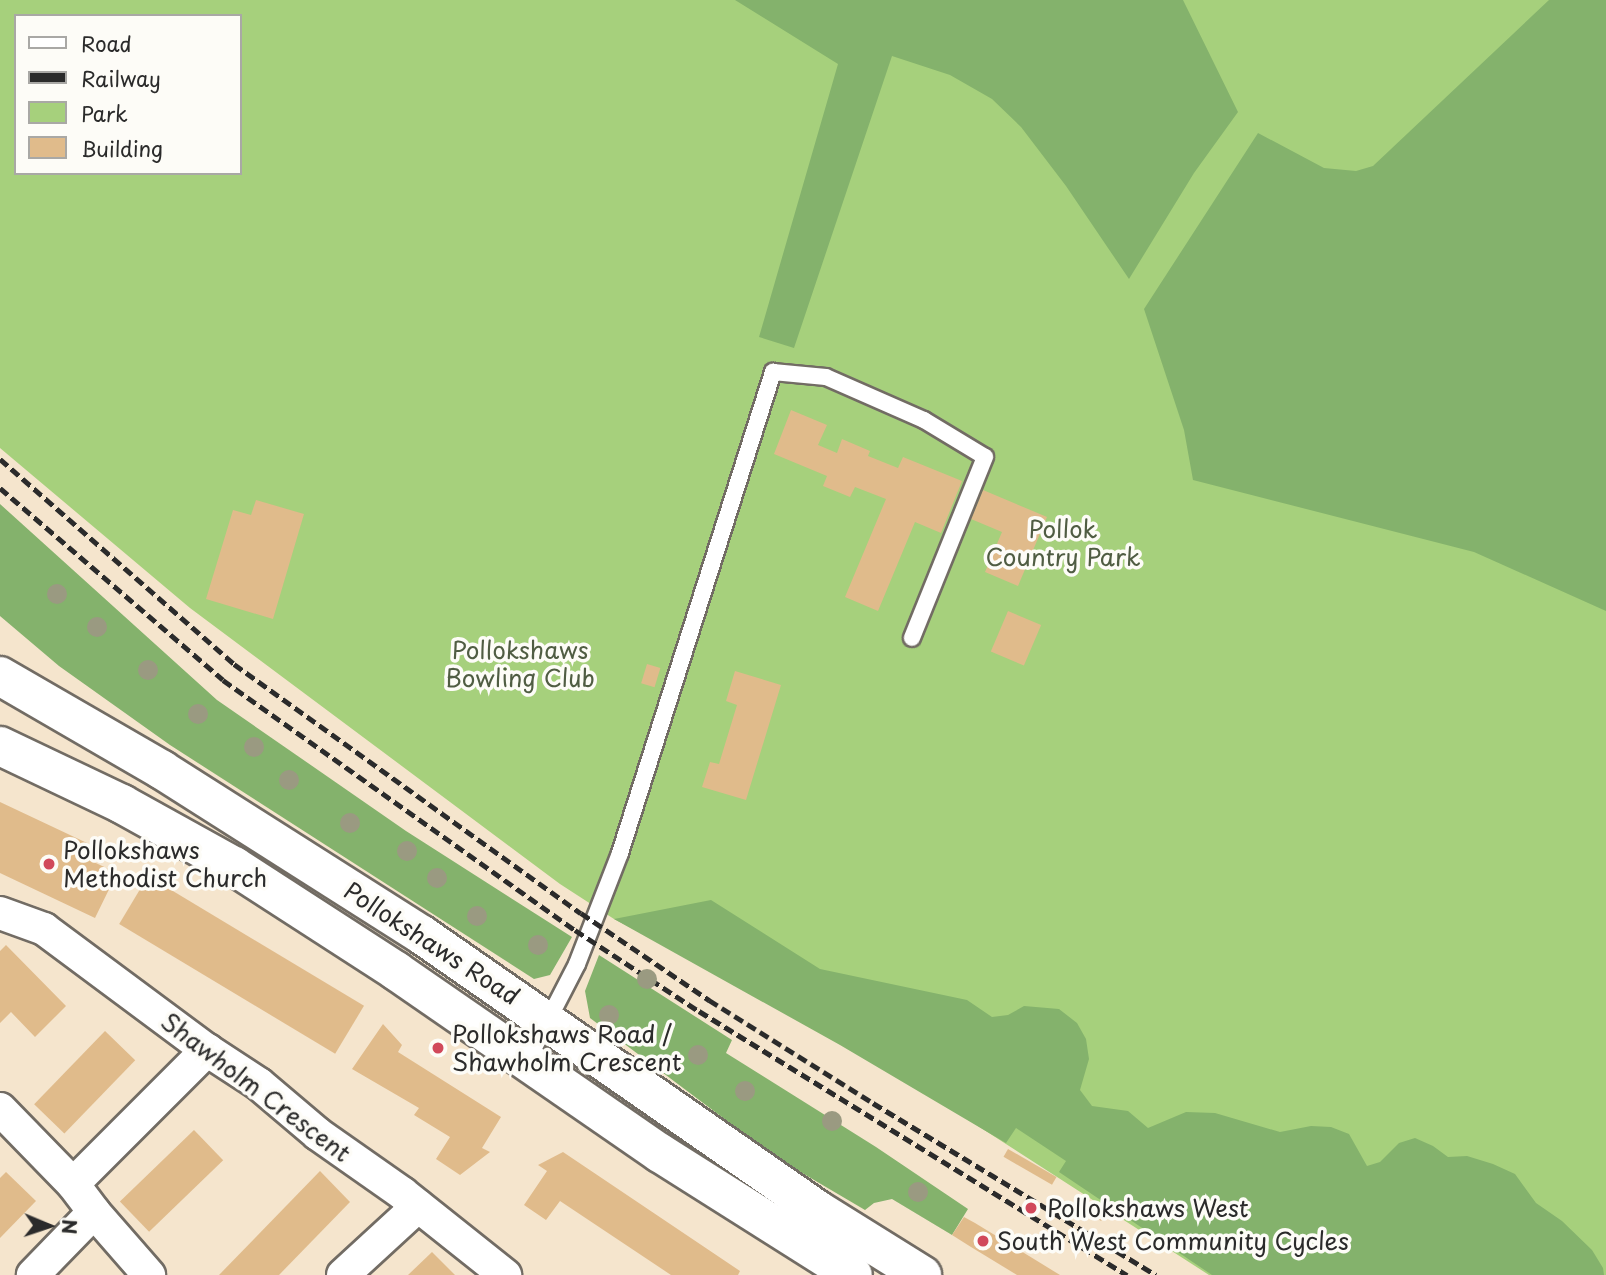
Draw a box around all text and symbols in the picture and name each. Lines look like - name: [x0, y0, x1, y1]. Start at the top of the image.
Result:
- legend: [14, 14, 242, 175]
- text: Road: [81, 27, 132, 59]
- text: Railway: [81, 62, 161, 94]
- text: Park: [81, 97, 128, 129]
- text: Building: [81, 132, 163, 164]
- park label: Pollok Country Park: [985, 515, 1141, 571]
- park label: Pollokshaws Bowling Club: [445, 636, 595, 692]
- place label: Pollokshaws Methodist Church: [63, 836, 268, 892]
- marker: Pollokshaws Methodist Church: [41, 856, 57, 872]
- street label: Pollokshaws Road: [339, 876, 525, 1010]
- street label: Shawholm Crescent: [156, 1007, 356, 1167]
- place label: Pollokshaws Road / Shawholm Crescent: [452, 1020, 681, 1076]
- marker: Pollokshaws Road / Shawholm Crescent: [430, 1040, 446, 1056]
- north arrow: [14, 1191, 84, 1261]
- place label: Pollokshaws West: [1047, 1194, 1248, 1222]
- marker: Pollokshaws West: [1021, 1198, 1041, 1218]
- text: N: [56, 1219, 84, 1235]
- place label: South West Community Cycles: [997, 1227, 1351, 1255]
- marker: South West Community Cycles: [975, 1233, 991, 1249]

